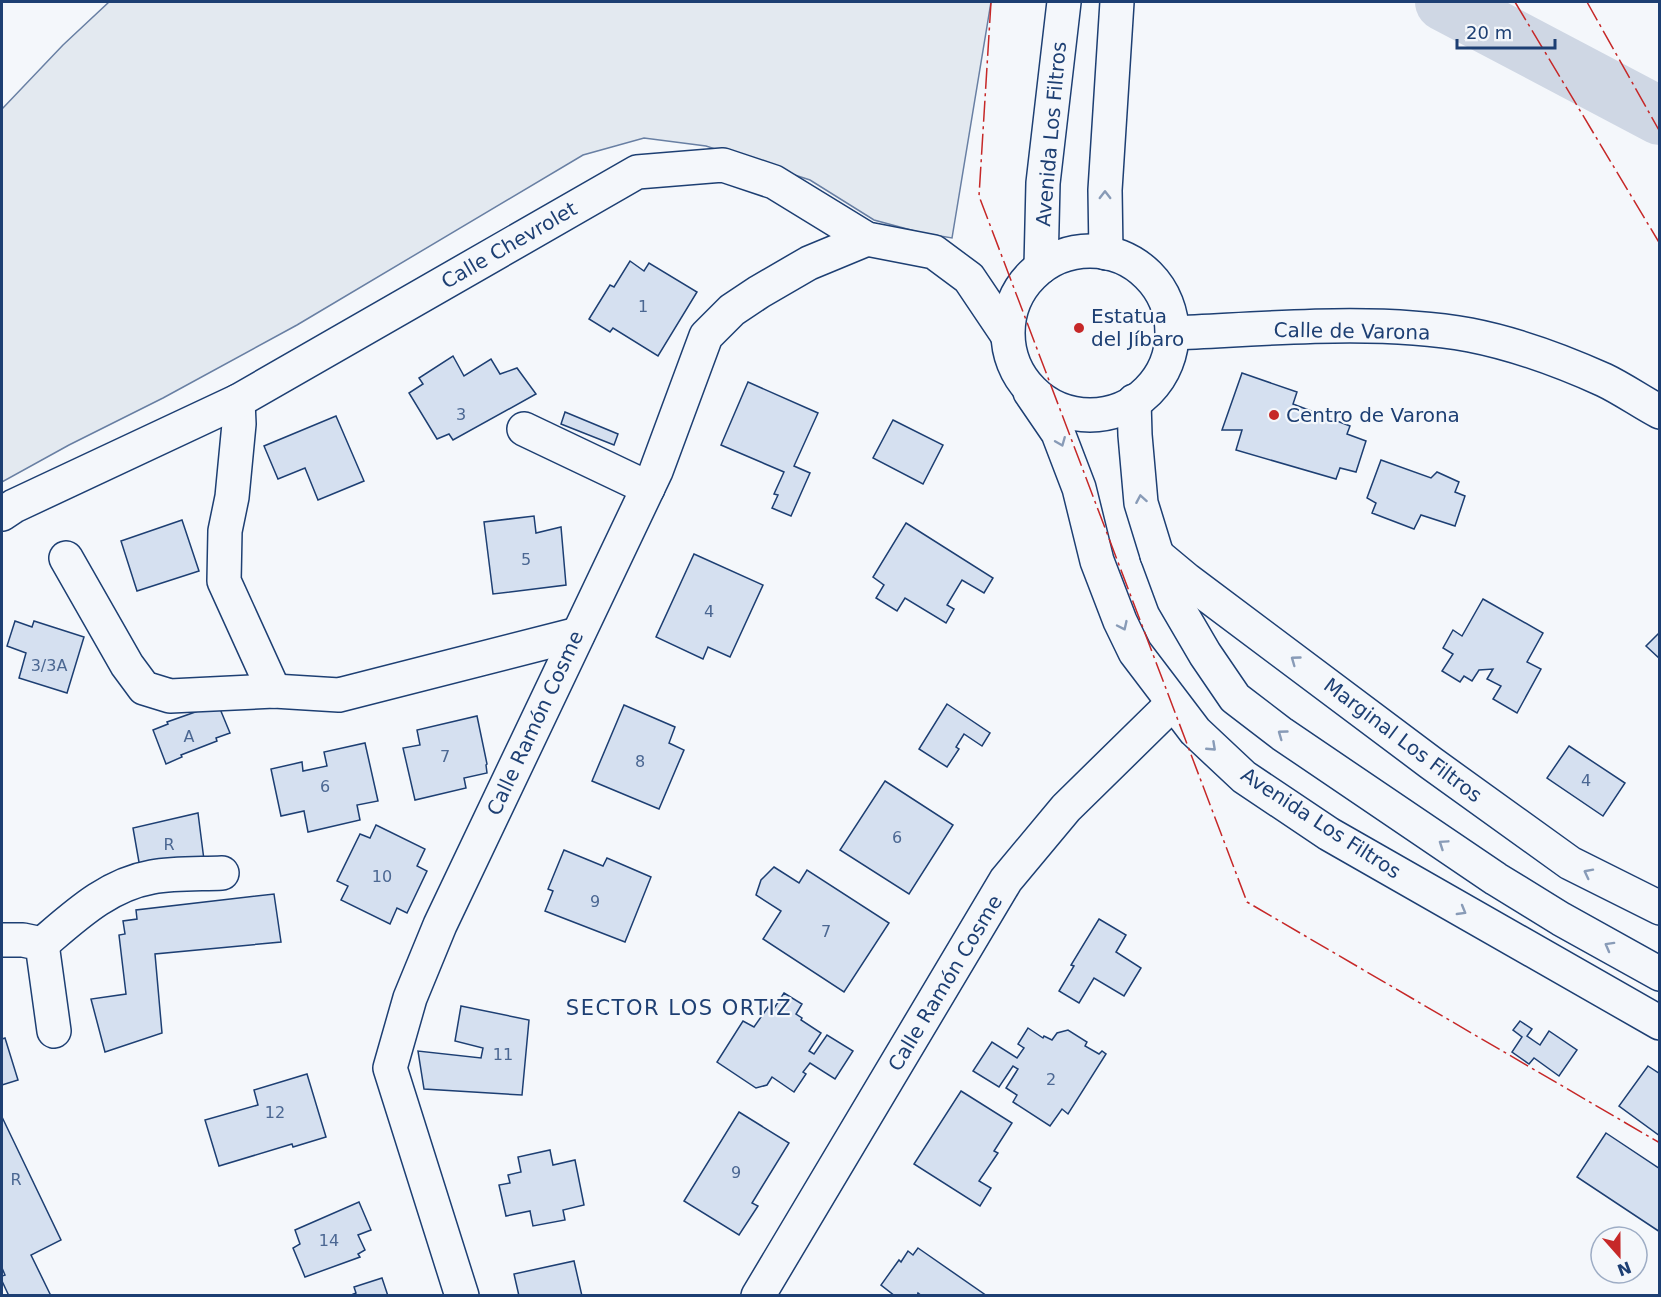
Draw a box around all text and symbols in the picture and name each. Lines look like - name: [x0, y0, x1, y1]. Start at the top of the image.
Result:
- scale bar: [1457, 12, 1554, 50]
- text: 20 m: [1466, 22, 1512, 43]
- street label: Avenida Los Filtros: [1031, 41, 1071, 227]
- one-way arrow: [1099, 190, 1111, 199]
- street label: Calle Chevrolet: [437, 196, 581, 294]
- house number: 1: [638, 297, 648, 316]
- place label: Estatua del Jíbaro: [1091, 304, 1184, 351]
- street label: Calle de Varona: [1273, 318, 1431, 344]
- marker: Estatua del Jíbaro: [1072, 321, 1086, 335]
- place label: Centro de Varona: [1286, 403, 1460, 427]
- house number: 3: [456, 405, 466, 424]
- marker: Centro de Varona: [1267, 408, 1281, 422]
- one-way arrow: [1054, 435, 1066, 446]
- one-way arrow: [1135, 494, 1148, 504]
- house number: 5: [521, 550, 531, 569]
- house number: 4: [704, 602, 714, 621]
- one-way arrow: [1115, 620, 1127, 631]
- street label: Calle Ramón Cosme: [482, 627, 588, 819]
- house number: 3/3A: [31, 656, 67, 675]
- one-way arrow: [1290, 656, 1301, 667]
- street label: Marginal Los Filtros: [1319, 673, 1487, 807]
- house number: A: [184, 727, 195, 746]
- one-way arrow: [1277, 730, 1288, 741]
- one-way arrow: [1204, 739, 1215, 750]
- house number: 7: [440, 747, 450, 766]
- house number: 8: [635, 752, 645, 771]
- street label: Avenida Los Filtros: [1237, 762, 1405, 884]
- house number: 4: [1581, 771, 1591, 790]
- house number: 6: [320, 777, 330, 796]
- house number: 6: [892, 828, 902, 847]
- house number: R: [163, 835, 175, 854]
- one-way arrow: [1438, 840, 1449, 851]
- house number: 10: [372, 867, 392, 886]
- one-way arrow: [1584, 868, 1595, 880]
- street label: Calle Ramón Cosme: [883, 891, 1007, 1075]
- house number: 9: [590, 892, 600, 911]
- one-way arrow: [1456, 903, 1466, 915]
- house number: 7: [821, 922, 831, 941]
- one-way arrow: [1604, 942, 1615, 953]
- district label: SECTOR LOS ORTIZ: [566, 996, 792, 1020]
- house number: 11: [493, 1045, 513, 1064]
- house number: 2: [1046, 1070, 1056, 1089]
- house number: 12: [265, 1103, 285, 1122]
- house number: 9: [731, 1163, 741, 1182]
- house number: R: [10, 1170, 22, 1189]
- north arrow: [1589, 1225, 1649, 1285]
- house number: 14: [319, 1231, 339, 1250]
- text: N: [1615, 1257, 1634, 1280]

